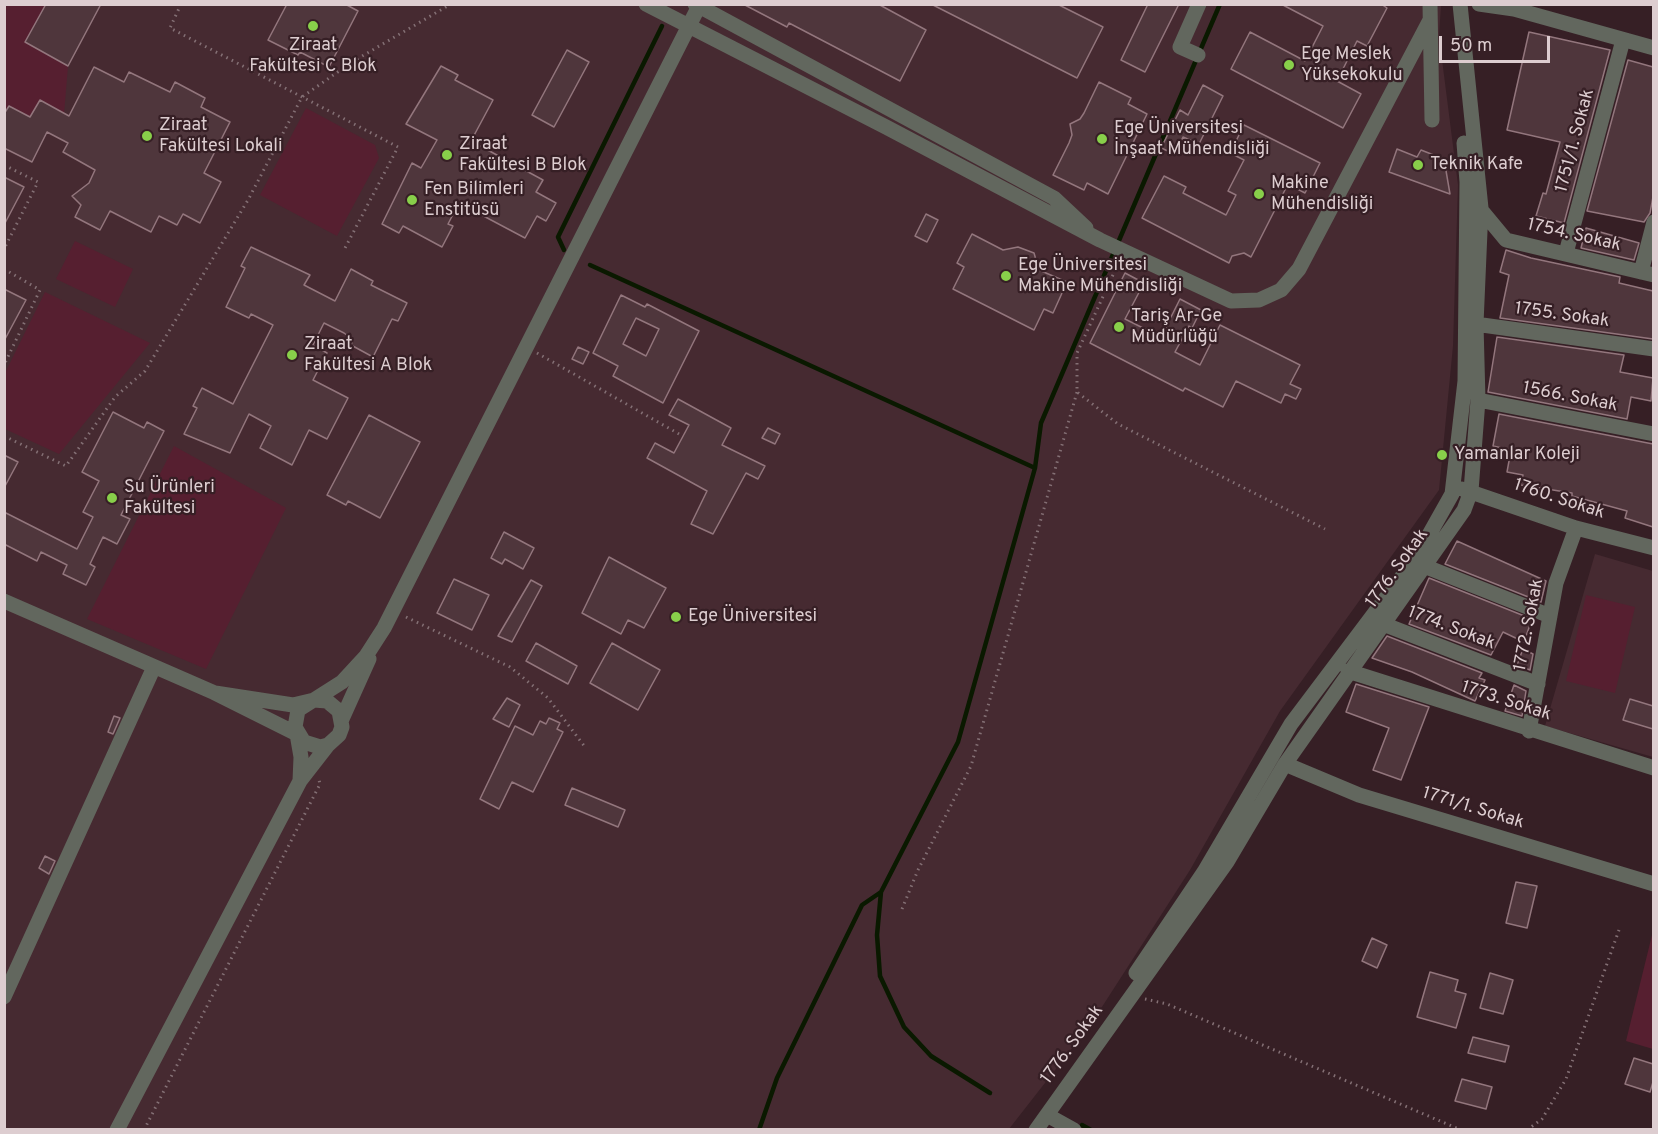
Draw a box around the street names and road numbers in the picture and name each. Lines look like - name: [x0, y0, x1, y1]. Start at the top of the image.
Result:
- street label: 1751/1. Sokak: [1552, 87, 1600, 195]
- street label: 1754. Sokak: [1525, 215, 1623, 257]
- street label: 1755. Sokak: [1513, 299, 1611, 333]
- street label: 1566. Sokak: [1521, 378, 1619, 418]
- street label: 1760. Sokak: [1511, 475, 1607, 525]
- street label: 1776. Sokak: [1362, 525, 1434, 613]
- street label: 1772. Sokak: [1510, 577, 1550, 673]
- street label: 1774. Sokak: [1404, 602, 1498, 656]
- street label: 1773. Sokak: [1458, 677, 1554, 727]
- street label: 1771/1. Sokak: [1419, 783, 1527, 835]
- street label: 1776. Sokak: [1037, 1001, 1109, 1089]

